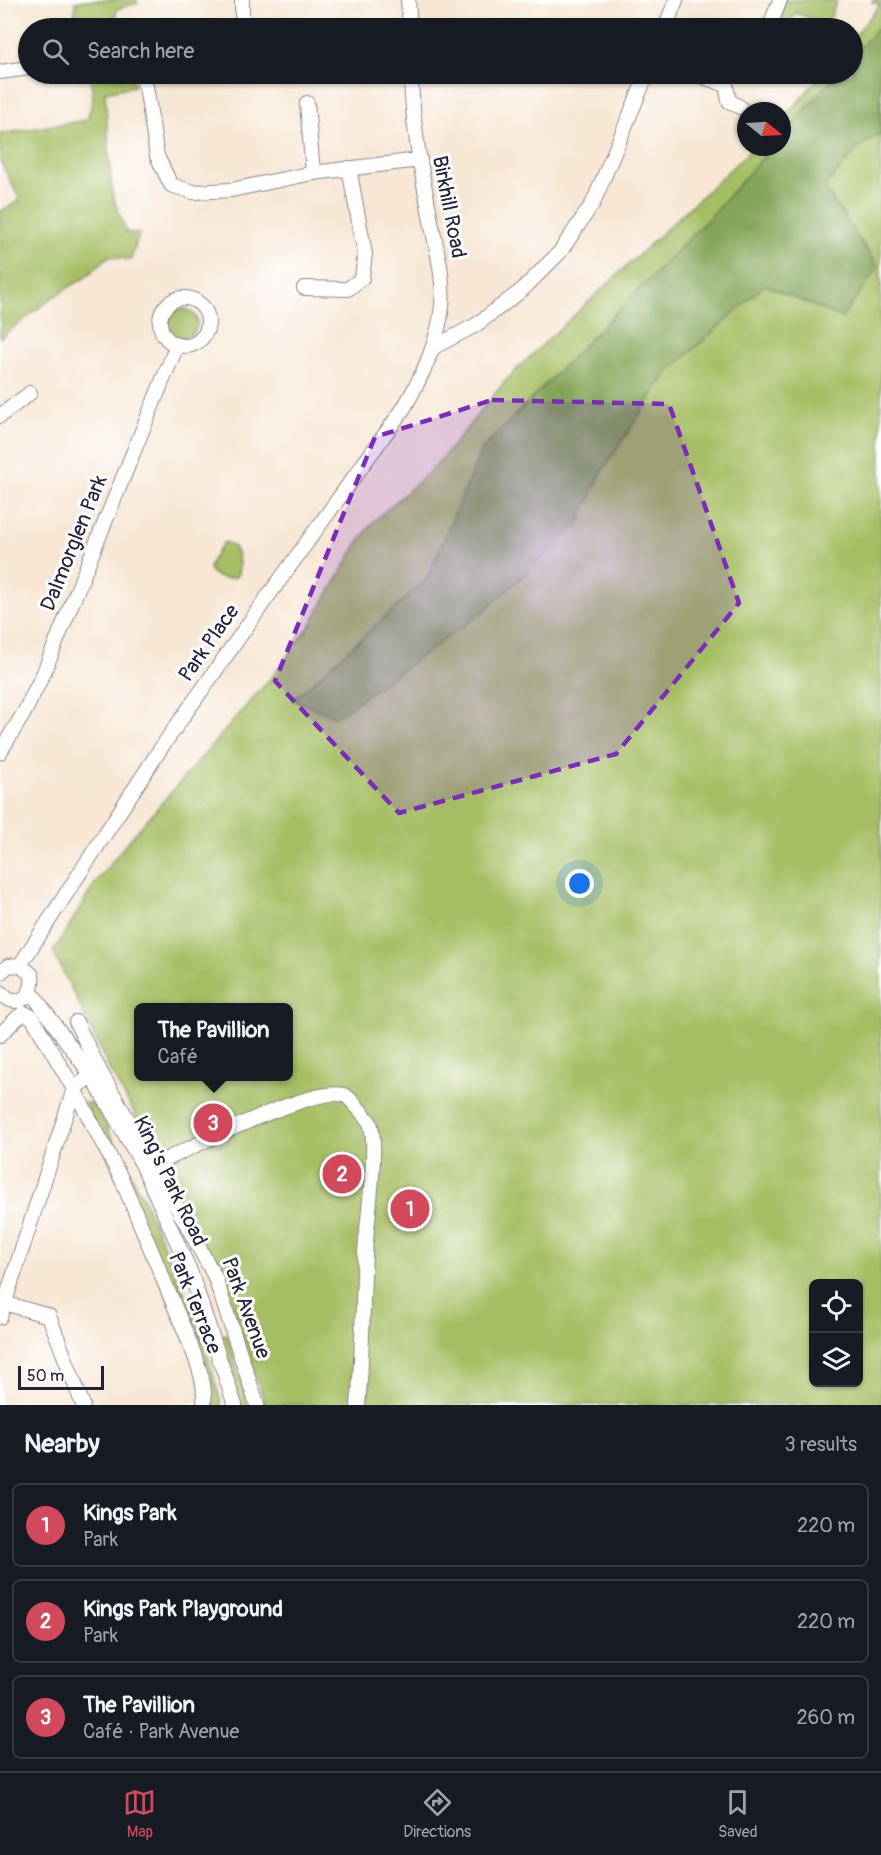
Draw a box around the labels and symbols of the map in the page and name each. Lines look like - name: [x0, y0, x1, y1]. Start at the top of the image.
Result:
- north arrow: [737, 102, 791, 156]
- street label: Birkhill Road: [426, 154, 472, 260]
- street label: Dalmorglen Park: [34, 471, 114, 615]
- street label: Park Place: [172, 598, 246, 687]
- your location: [565, 869, 594, 898]
- pin: 3: [194, 1100, 232, 1146]
- street label: King's Park Road: [127, 1111, 213, 1251]
- pin: 2: [322, 1152, 362, 1196]
- pin: 1: [390, 1186, 430, 1232]
- street label: Park Terrace: [162, 1248, 228, 1359]
- street label: Park Avenue: [215, 1254, 277, 1363]
- scale bar: [18, 1363, 104, 1390]

